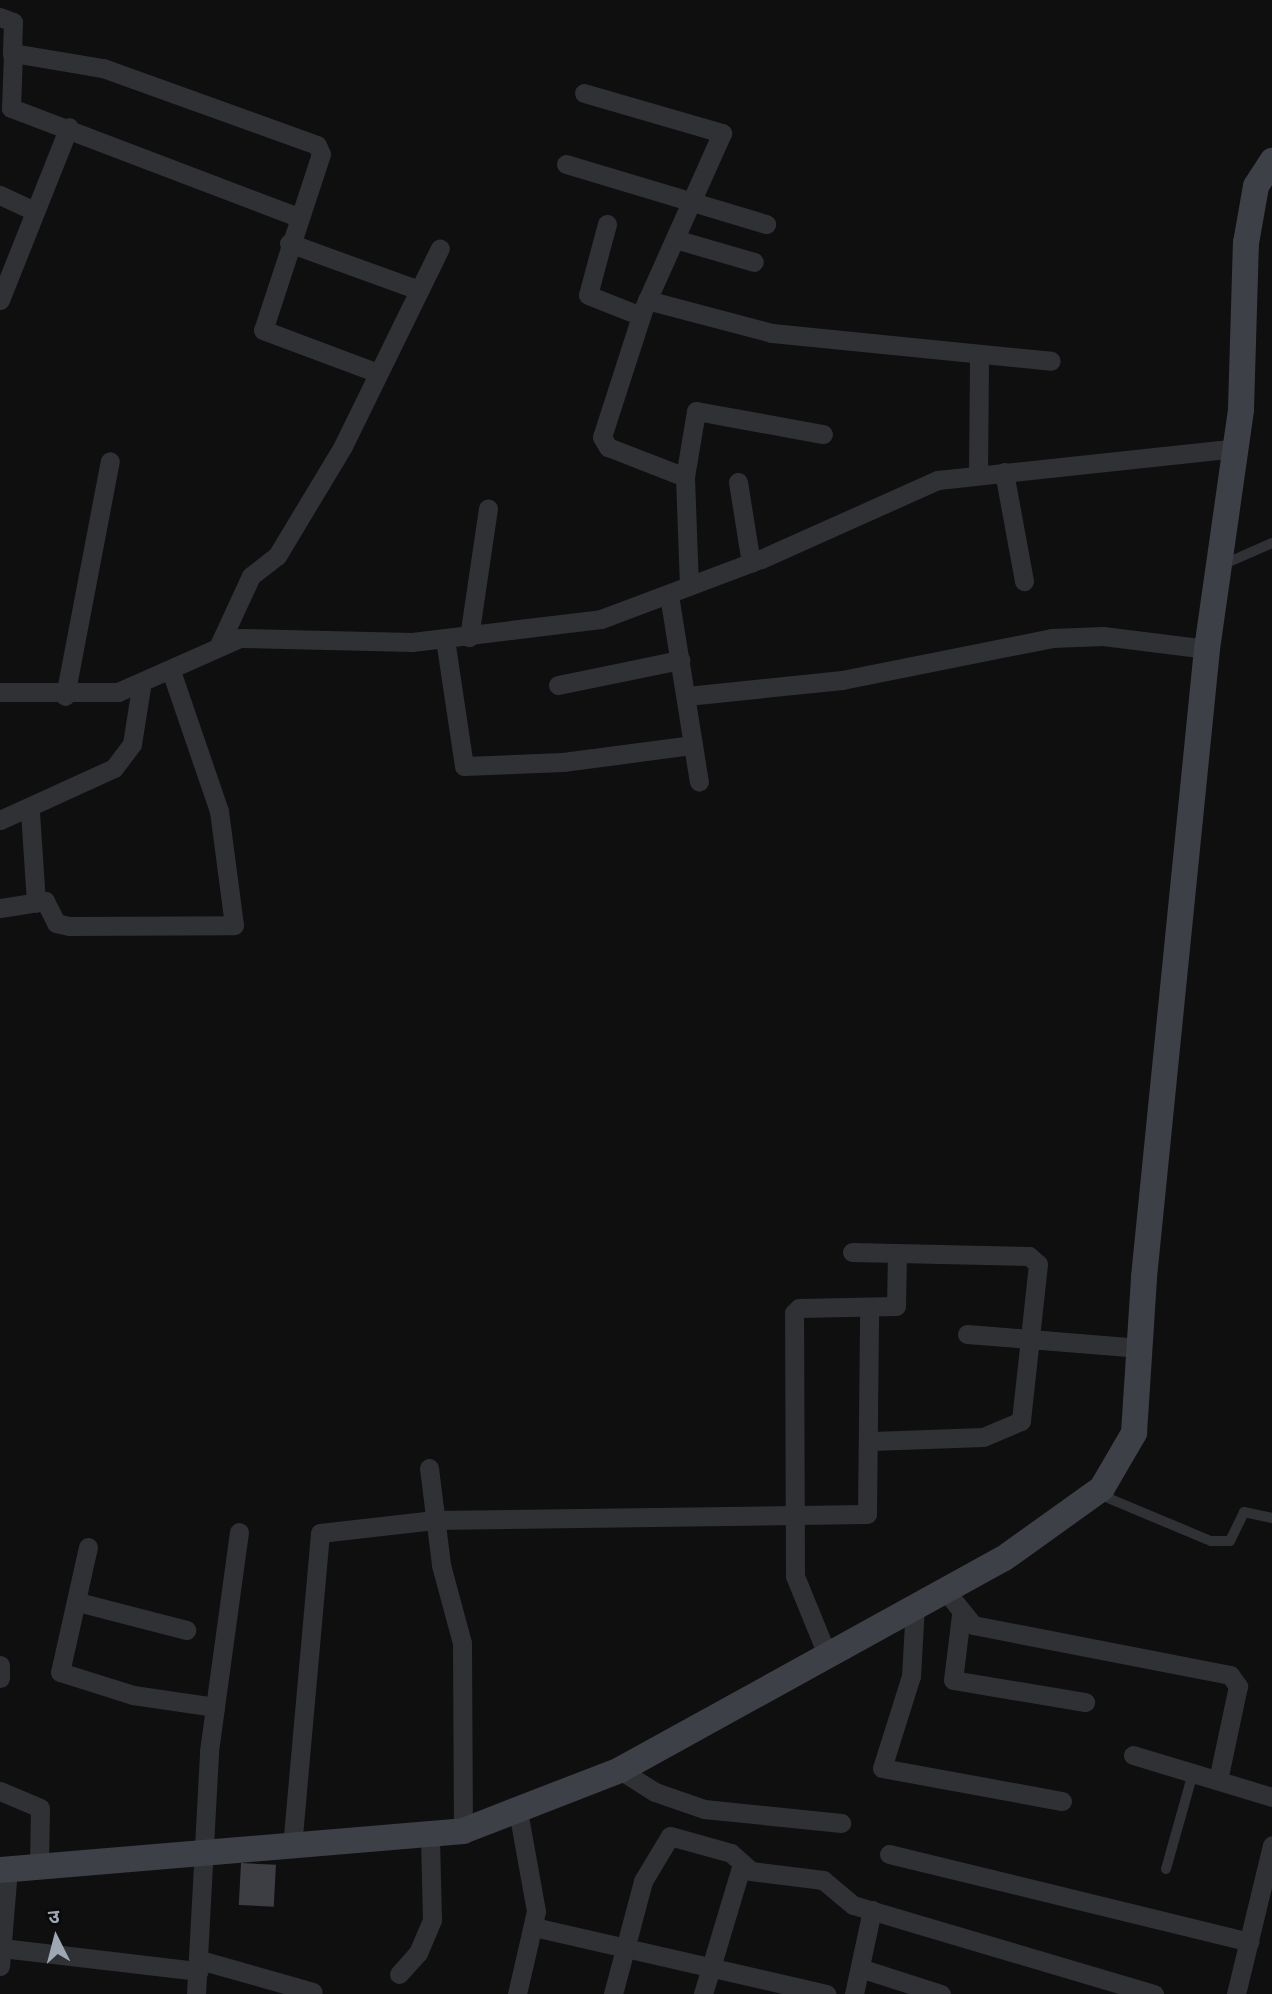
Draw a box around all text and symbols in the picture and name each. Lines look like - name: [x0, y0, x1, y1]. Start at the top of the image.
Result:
- north arrow: [21, 1903, 91, 1973]
- text: उ: [47, 1905, 60, 1929]

